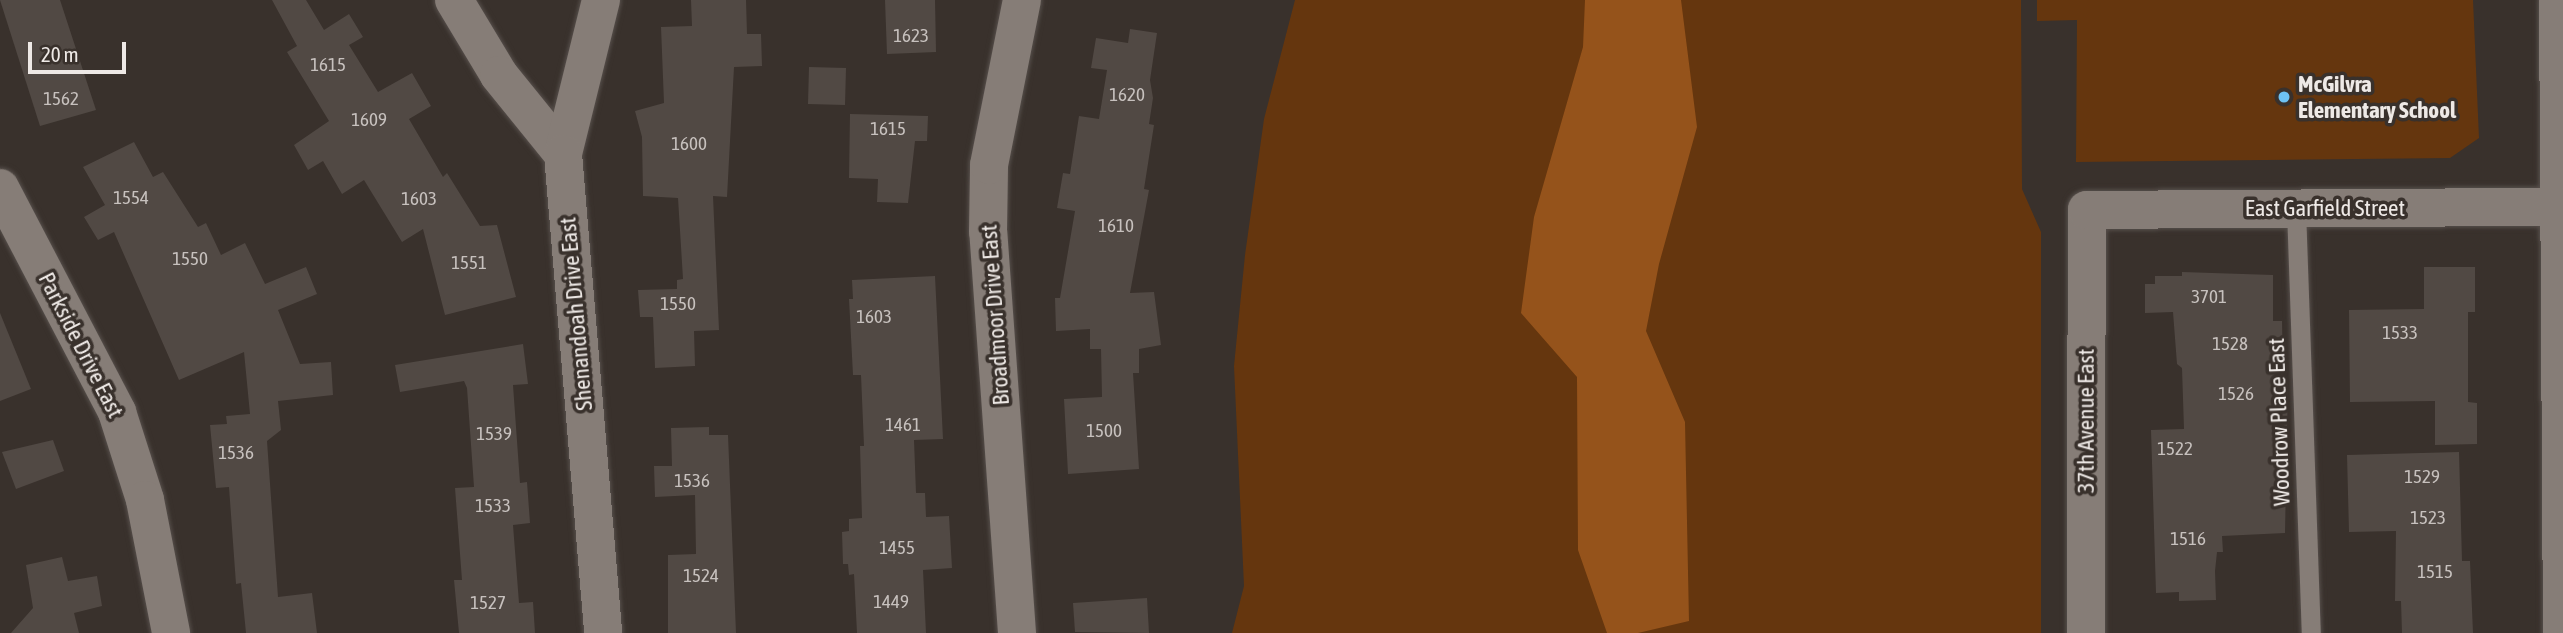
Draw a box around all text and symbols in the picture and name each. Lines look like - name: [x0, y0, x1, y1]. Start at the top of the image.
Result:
- house number: 1623: [893, 25, 929, 47]
- scale bar: [32, 28, 130, 72]
- text: 20 m: [41, 42, 79, 66]
- house number: 1615: [310, 54, 346, 76]
- place label: McGilvra Elementary School: [2298, 70, 2456, 124]
- house number: 1620: [1109, 84, 1145, 106]
- house number: 1562: [43, 88, 79, 110]
- marker: McGilvra Elementary School: [2276, 89, 2292, 105]
- house number: 1609: [351, 109, 387, 131]
- house number: 1615: [870, 118, 906, 140]
- house number: 1600: [671, 133, 707, 155]
- house number: 1554: [113, 187, 149, 209]
- house number: 1603: [401, 188, 437, 210]
- street label: East Garfield Street: [2245, 194, 2405, 222]
- house number: 1610: [1098, 215, 1134, 237]
- street label: Shenandoah Drive East: [554, 216, 598, 412]
- street label: Broadmoor Drive East: [975, 224, 1015, 406]
- house number: 1550: [172, 248, 208, 270]
- house number: 1551: [451, 252, 487, 274]
- street label: Parkside Drive East: [33, 268, 129, 422]
- house number: 3701: [2191, 286, 2227, 308]
- house number: 1550: [660, 293, 696, 315]
- house number: 1603: [856, 306, 892, 328]
- house number: 1533: [2382, 322, 2418, 344]
- house number: 1528: [2212, 333, 2248, 355]
- street label: Woodrow Place East: [2262, 337, 2296, 507]
- street label: 37th Avenue East: [2072, 349, 2100, 493]
- house number: 1526: [2218, 383, 2254, 405]
- house number: 1461: [885, 414, 921, 436]
- house number: 1500: [1086, 420, 1122, 442]
- house number: 1539: [476, 423, 512, 445]
- house number: 1522: [2157, 438, 2193, 460]
- house number: 1536: [218, 442, 254, 464]
- house number: 1529: [2404, 466, 2440, 488]
- house number: 1536: [674, 470, 710, 492]
- house number: 1533: [475, 495, 511, 517]
- house number: 1523: [2410, 507, 2446, 529]
- house number: 1516: [2170, 528, 2206, 550]
- house number: 1455: [879, 537, 915, 559]
- house number: 1515: [2417, 561, 2453, 583]
- house number: 1524: [683, 565, 719, 587]
- house number: 1449: [873, 591, 909, 613]
- house number: 1527: [470, 592, 506, 614]

